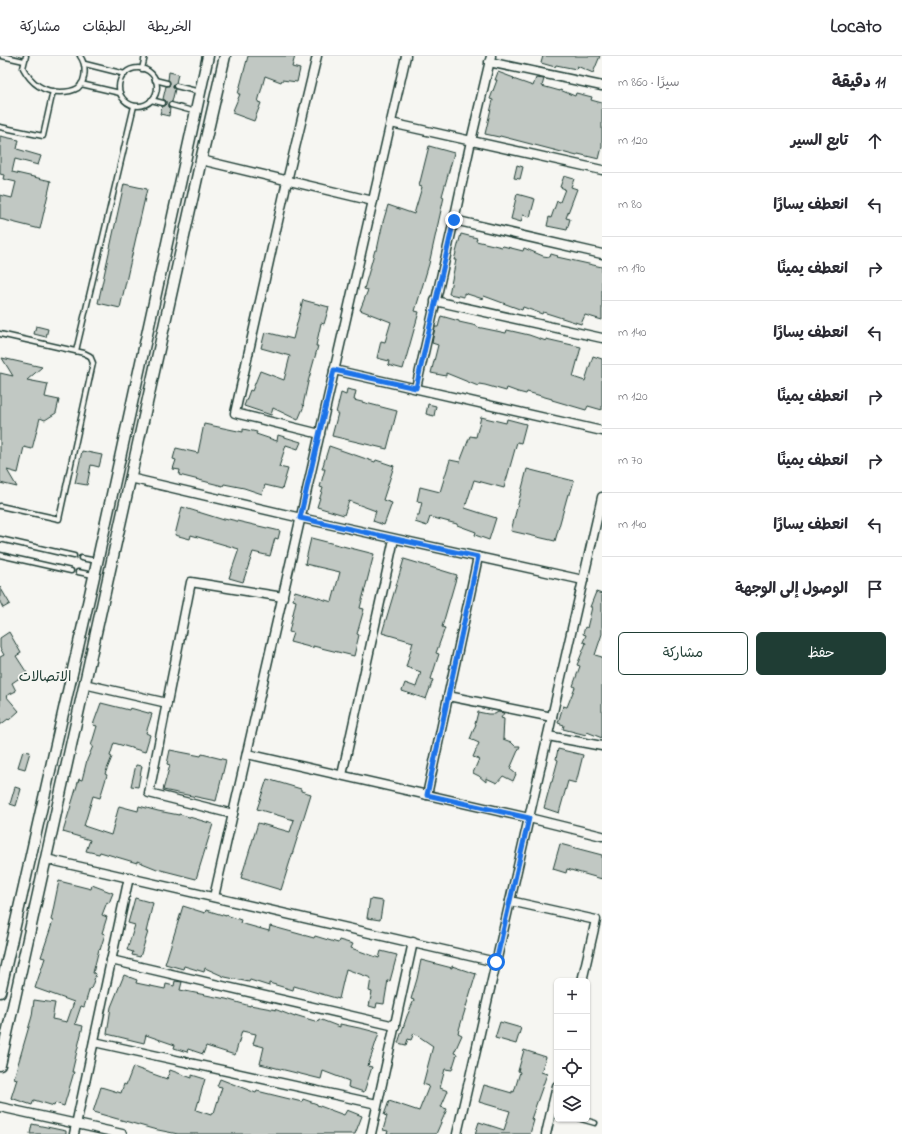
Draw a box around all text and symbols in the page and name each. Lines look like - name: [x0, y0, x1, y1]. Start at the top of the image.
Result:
- text: Locato: [830, 14, 882, 41]
- text: مشاركة: [20, 17, 60, 38]
- text: الطبقات: [82, 17, 126, 38]
- text: الخريطة: [148, 17, 191, 38]
- text: 11 دقيقة: [832, 70, 886, 95]
- text: سيرًا · 860 m: [618, 73, 679, 92]
- text: تابع السير: [791, 130, 848, 152]
- icon: ahead: [864, 130, 886, 152]
- text: 120 m: [618, 131, 648, 150]
- text: انعطف يسارًا: [773, 194, 848, 216]
- icon: left: [864, 194, 886, 216]
- text: 80 m: [618, 195, 642, 214]
- route end: [445, 211, 463, 229]
- text: انعطف يمينًا: [777, 258, 848, 280]
- icon: right: [864, 258, 886, 280]
- text: 190 m: [618, 259, 645, 278]
- text: انعطف يسارًا: [773, 322, 848, 344]
- icon: left: [864, 322, 886, 344]
- text: 140 m: [618, 323, 646, 342]
- text: انعطف يمينًا: [777, 386, 848, 408]
- icon: right: [864, 386, 886, 408]
- text: 120 m: [618, 387, 648, 406]
- text: انعطف يمينًا: [777, 450, 848, 472]
- icon: right: [864, 450, 886, 472]
- text: 70 m: [618, 451, 642, 470]
- text: انعطف يسارًا: [773, 514, 848, 536]
- icon: left: [864, 514, 886, 536]
- text: 140 m: [618, 515, 646, 534]
- text: الوصول إلى الوجهة: [735, 578, 848, 600]
- icon: arrive: [864, 578, 886, 600]
- button: مشاركة: [618, 632, 748, 675]
- button: حفظ: [756, 632, 886, 675]
- district label: الاتصالات: [19, 667, 71, 688]
- route start: [487, 953, 505, 971]
- map controls: [554, 978, 590, 1122]
- button: +: [554, 978, 590, 1014]
- button: −: [554, 1014, 590, 1050]
- button: locate: [554, 1050, 590, 1086]
- button: layers: [554, 1086, 590, 1122]

